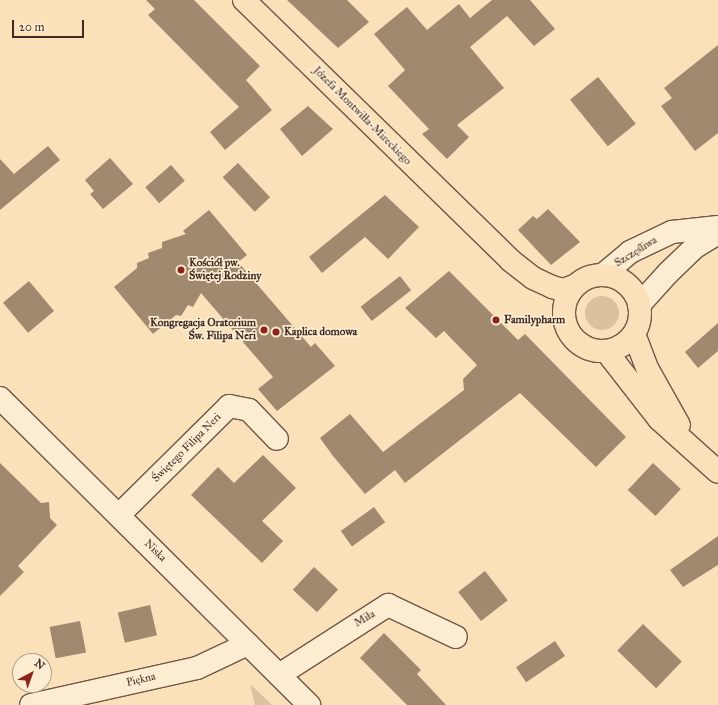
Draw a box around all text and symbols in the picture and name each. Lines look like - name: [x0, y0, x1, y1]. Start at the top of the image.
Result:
- scale bar: [14, 12, 86, 38]
- text: 20 m: [19, 20, 45, 34]
- street label: Józefa Montwiłła-Mireckiego: [310, 64, 414, 168]
- street label: Szczęśliwa: [612, 234, 660, 270]
- place label: Kościół pw. Świętej Rodziny: [189, 257, 261, 283]
- marker: Kościół pw. Świętej Rodziny: [176, 265, 186, 275]
- place label: Familypharm: [504, 313, 565, 327]
- marker: Familypharm: [491, 315, 501, 325]
- place label: Kongregacja Oratorium Św. Filipa Neri: [150, 317, 256, 343]
- marker: Kongregacja Oratorium Św. Filipa Neri: [259, 325, 269, 335]
- place label: Kaplica domowa: [284, 325, 357, 339]
- marker: Kaplica domowa: [271, 327, 281, 337]
- street label: Świętego Filipa Neri: [150, 411, 224, 485]
- street label: Niska: [141, 537, 169, 565]
- street label: Miła: [352, 608, 378, 630]
- north arrow: [12, 653, 52, 693]
- text: N: [32, 656, 47, 672]
- street label: Piękna: [125, 670, 157, 690]

